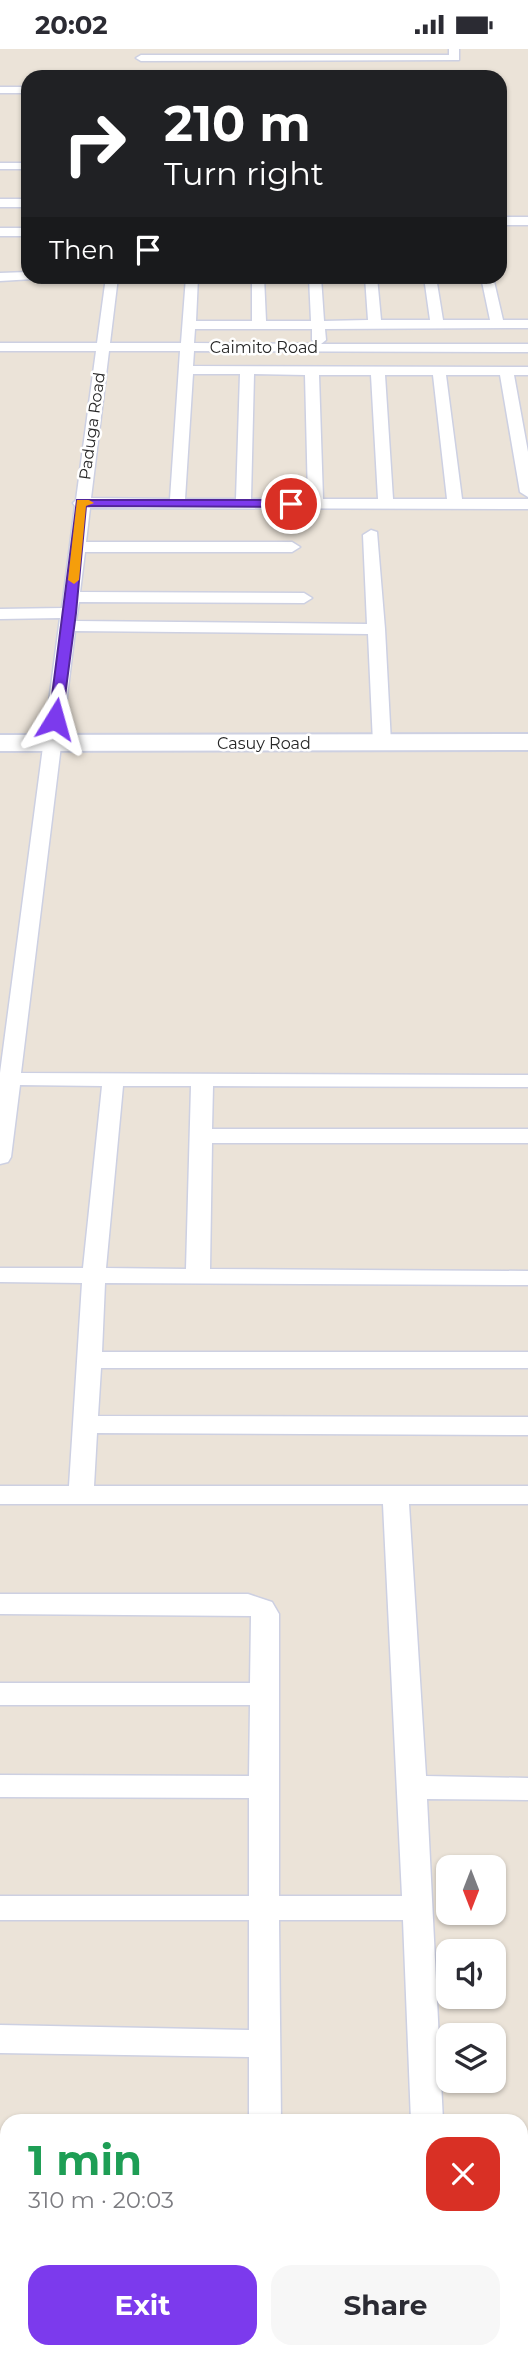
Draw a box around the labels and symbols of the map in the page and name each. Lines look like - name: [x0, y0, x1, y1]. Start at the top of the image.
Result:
- street label: Caimito Road: [210, 338, 318, 357]
- street label: Paduga Road: [75, 371, 109, 481]
- pin: [261, 474, 321, 534]
- position arrow: [18, 682, 92, 756]
- street label: Casuy Road: [217, 734, 311, 753]
- north arrow: [436, 1855, 506, 1925]

